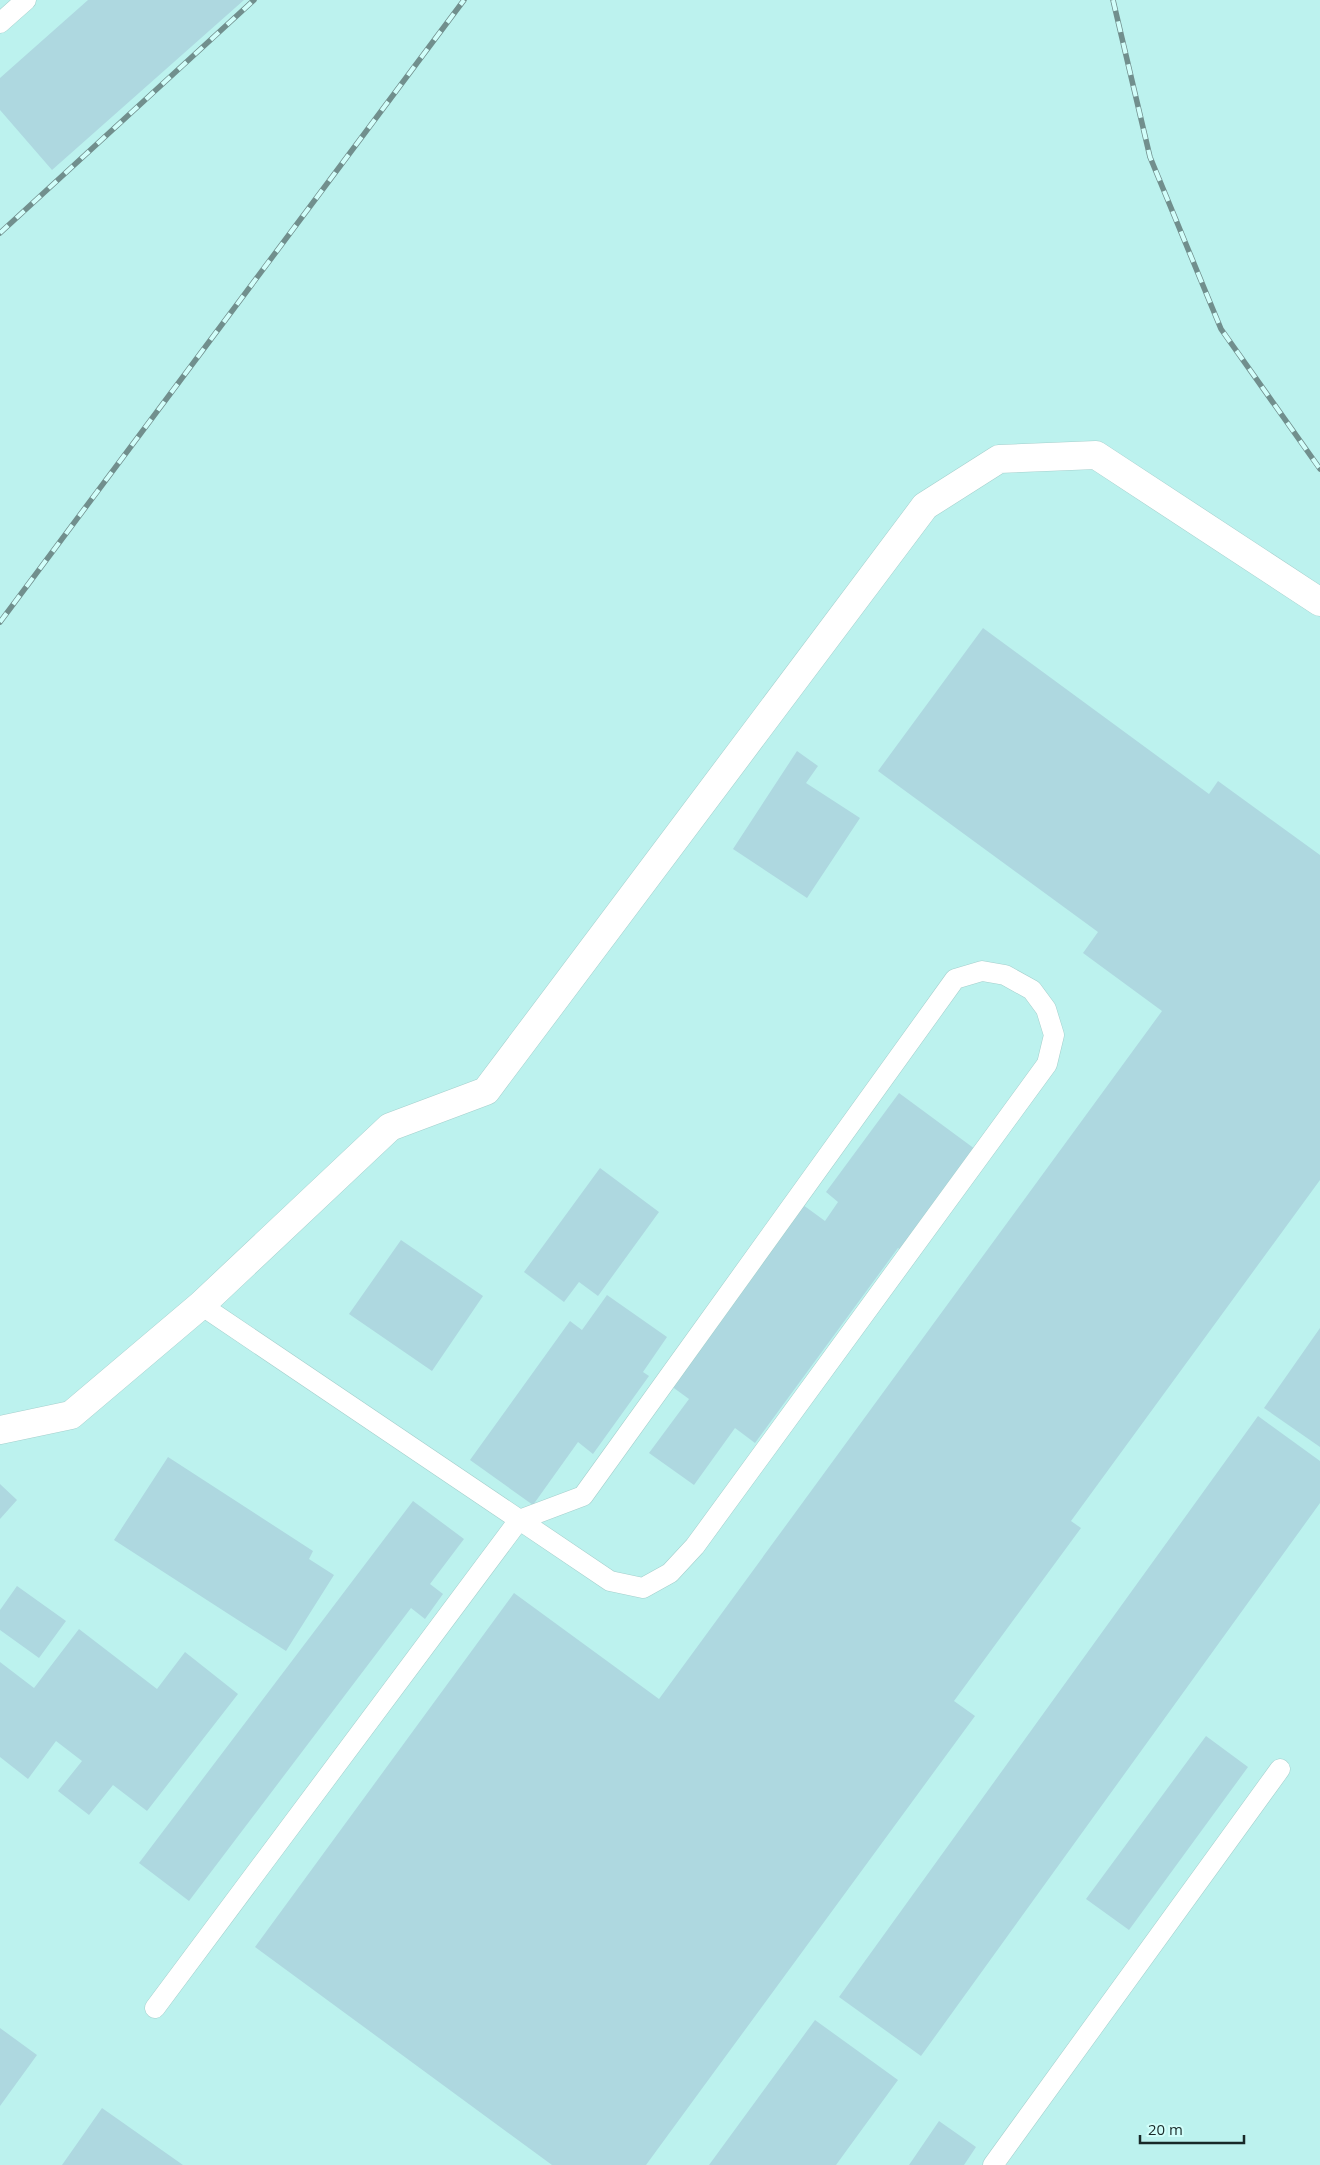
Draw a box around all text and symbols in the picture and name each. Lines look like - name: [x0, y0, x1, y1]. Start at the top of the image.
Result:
- scale bar: [1140, 2112, 1244, 2144]
- text: 20 m: [1148, 2119, 1183, 2139]

